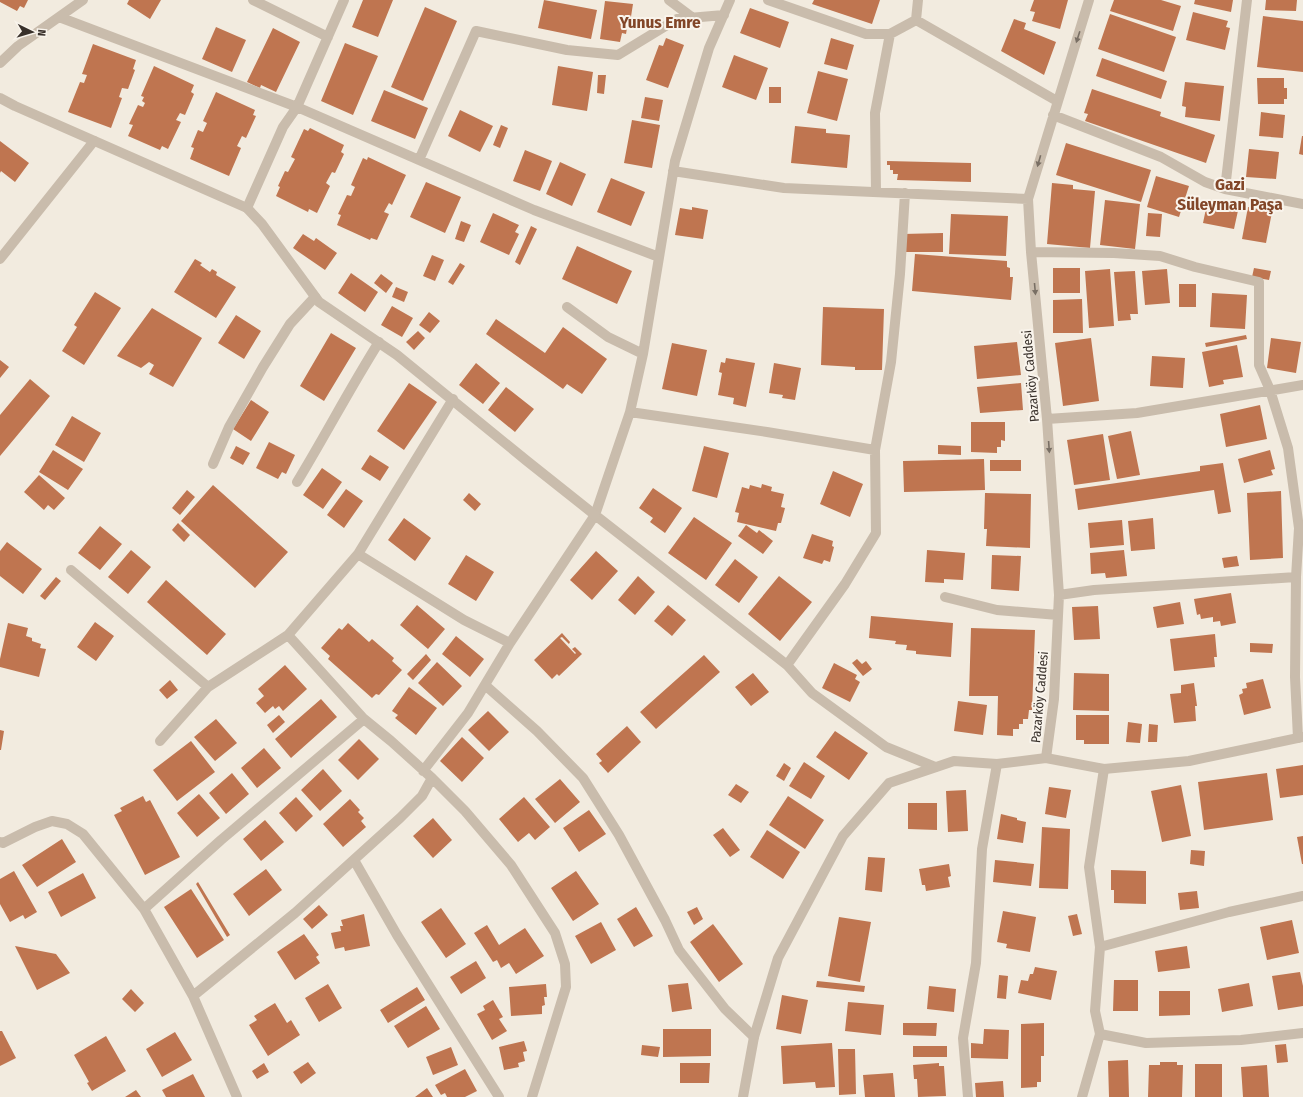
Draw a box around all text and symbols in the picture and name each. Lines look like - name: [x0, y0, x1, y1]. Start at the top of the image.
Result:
- north arrow: [12, 12, 52, 52]
- district label: Yunus Emre: [618, 12, 701, 33]
- text: N: [35, 29, 48, 37]
- one-way arrow: [1074, 31, 1080, 43]
- one-way arrow: [1036, 156, 1042, 168]
- district label: Gazi Süleyman Paşa: [1177, 174, 1283, 215]
- one-way arrow: [1031, 283, 1038, 295]
- street label: Pazarköy Caddesi: [1019, 329, 1042, 422]
- one-way arrow: [1046, 441, 1053, 453]
- street label: Pazarköy Caddesi: [1028, 651, 1051, 744]

